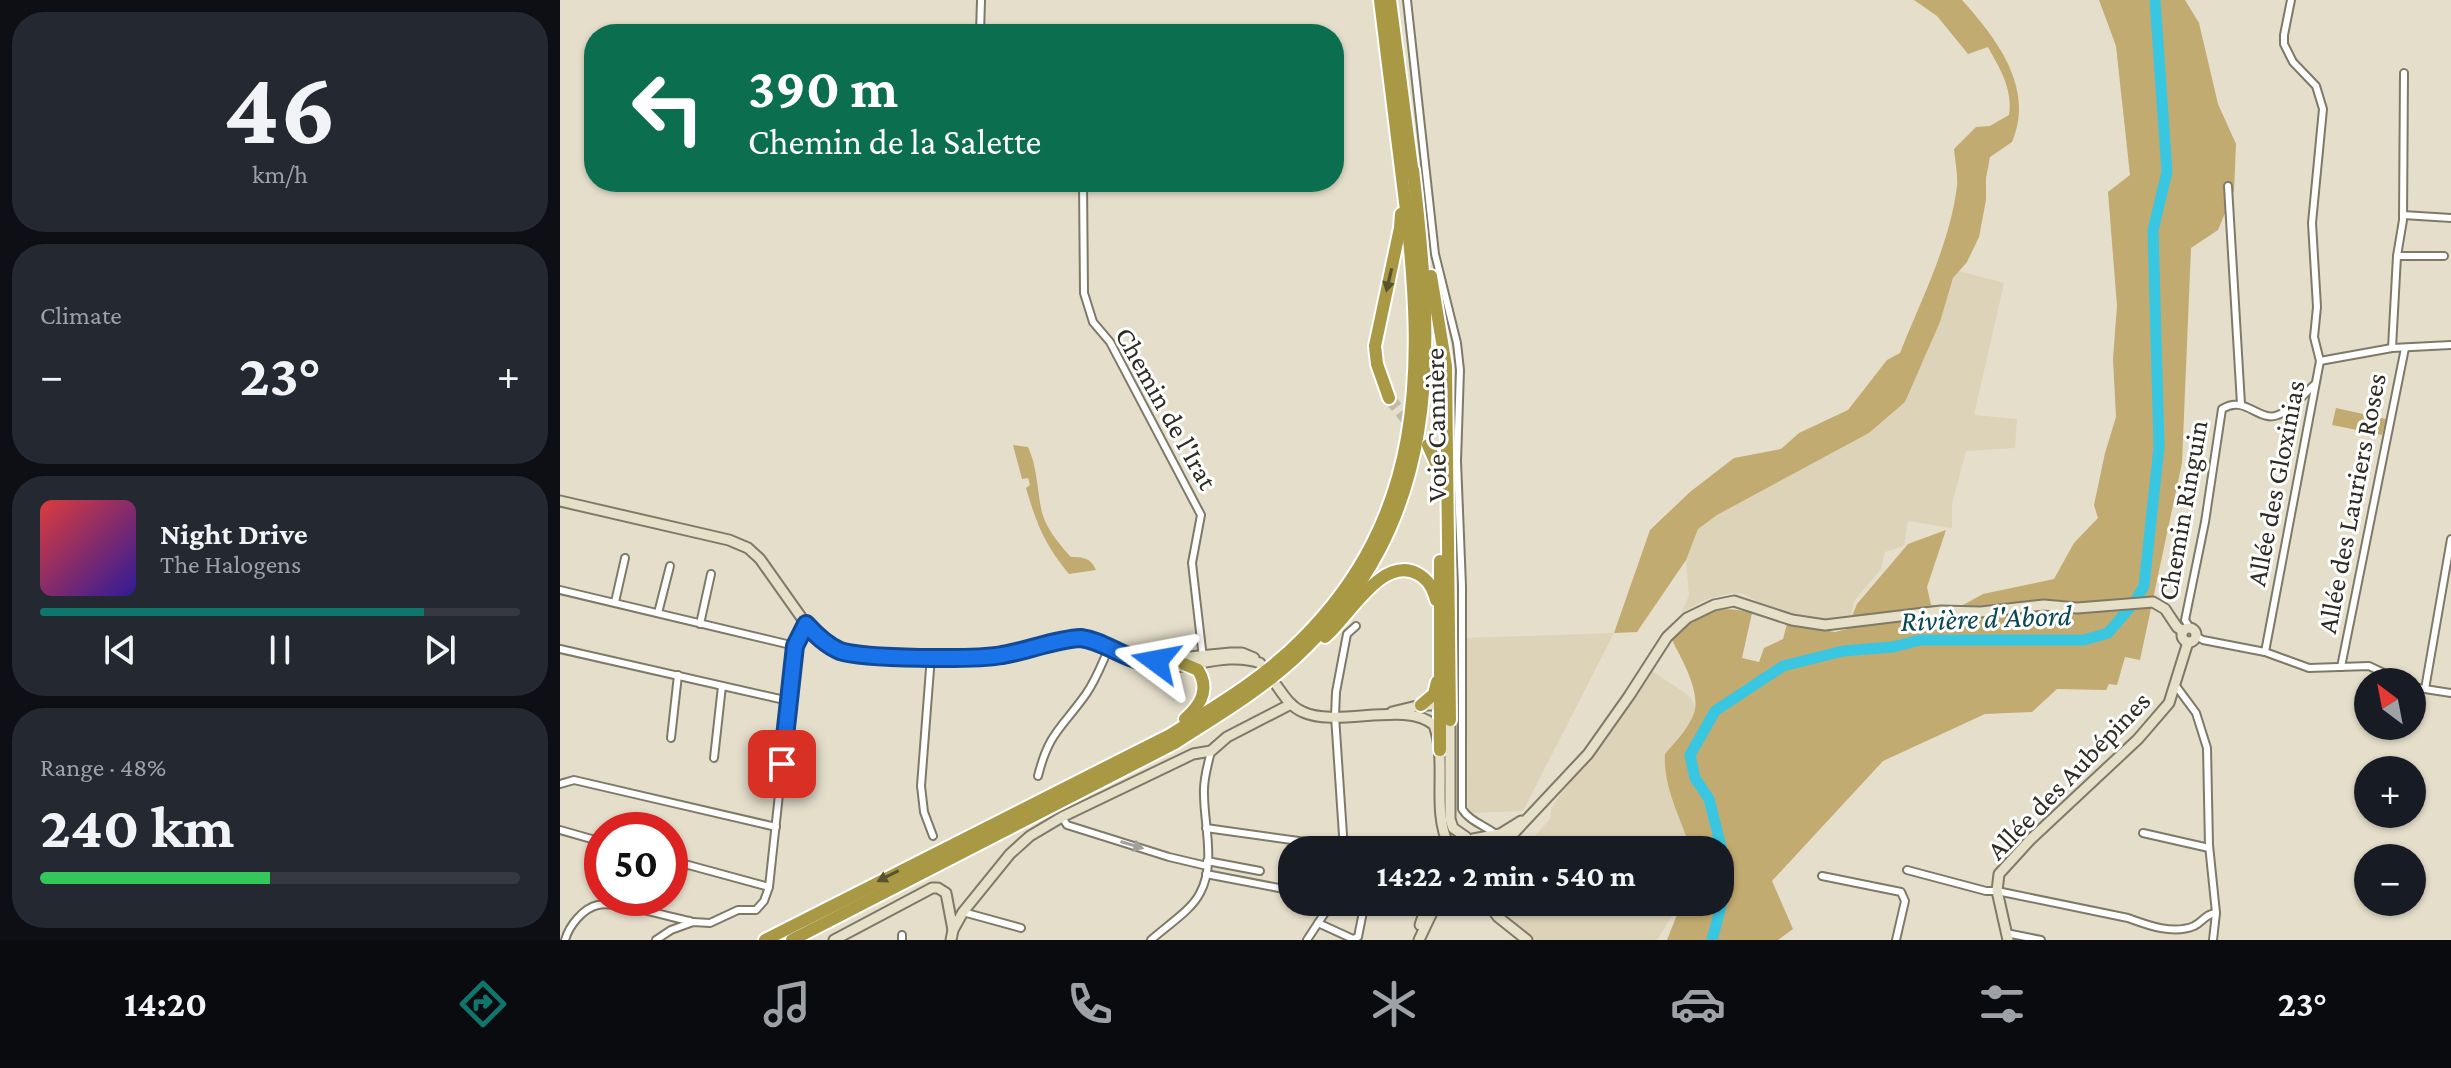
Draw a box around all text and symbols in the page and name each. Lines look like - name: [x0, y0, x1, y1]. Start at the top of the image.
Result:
- text: 46: [224, 50, 336, 165]
- icon: left: [616, 56, 720, 160]
- text: 390 m: [748, 57, 898, 119]
- text: Chemin de la Salette: [748, 122, 1041, 162]
- text: km/h: [252, 160, 308, 189]
- one-way arrow: [1382, 268, 1395, 293]
- text: Climate: [40, 301, 122, 330]
- street label: Chemin de l'Irat: [1109, 322, 1224, 495]
- text: 23°: [239, 341, 321, 408]
- street label: Voie Cannière: [1419, 348, 1452, 502]
- text: −: [40, 351, 63, 399]
- text: +: [497, 351, 520, 399]
- street label: Allée des Lauriers Roses: [2311, 370, 2392, 636]
- street label: Allée des Gloxinias: [2240, 377, 2311, 589]
- street label: Chemin Ringuin: [2151, 417, 2214, 603]
- text: Night Drive: [160, 517, 308, 550]
- text: The Halogens: [160, 550, 301, 579]
- water label: Rivière d'Abord: [1900, 598, 2073, 637]
- position arrow: [1114, 619, 1198, 703]
- icon: previous: [98, 628, 142, 672]
- icon: pause: [258, 628, 302, 672]
- icon: next: [418, 628, 462, 672]
- north arrow: [2354, 668, 2426, 740]
- map controls: [2354, 668, 2426, 916]
- street label: Allée des Aubépines: [1980, 685, 2156, 866]
- pin: [748, 730, 816, 798]
- icon: arrive: [760, 742, 804, 786]
- text: Range · 48%: [40, 753, 166, 782]
- button: +: [2354, 756, 2426, 828]
- text: 240 km: [40, 793, 234, 860]
- speed limit sign: 50: [584, 812, 688, 916]
- one-way arrow: [1120, 840, 1144, 852]
- button: −: [2354, 844, 2426, 916]
- text: 14:22 · 2 min · 540 m: [1376, 859, 1636, 892]
- one-way arrow: [876, 869, 899, 883]
- icon: directions: [455, 976, 511, 1032]
- icon: music: [759, 976, 815, 1032]
- icon: phone: [1062, 976, 1118, 1032]
- icon: climate: [1366, 976, 1422, 1032]
- icon: car: [1670, 976, 1726, 1032]
- icon: filters: [1974, 976, 2030, 1032]
- text: 14:20: [124, 984, 207, 1024]
- text: 23°: [2278, 984, 2327, 1024]

